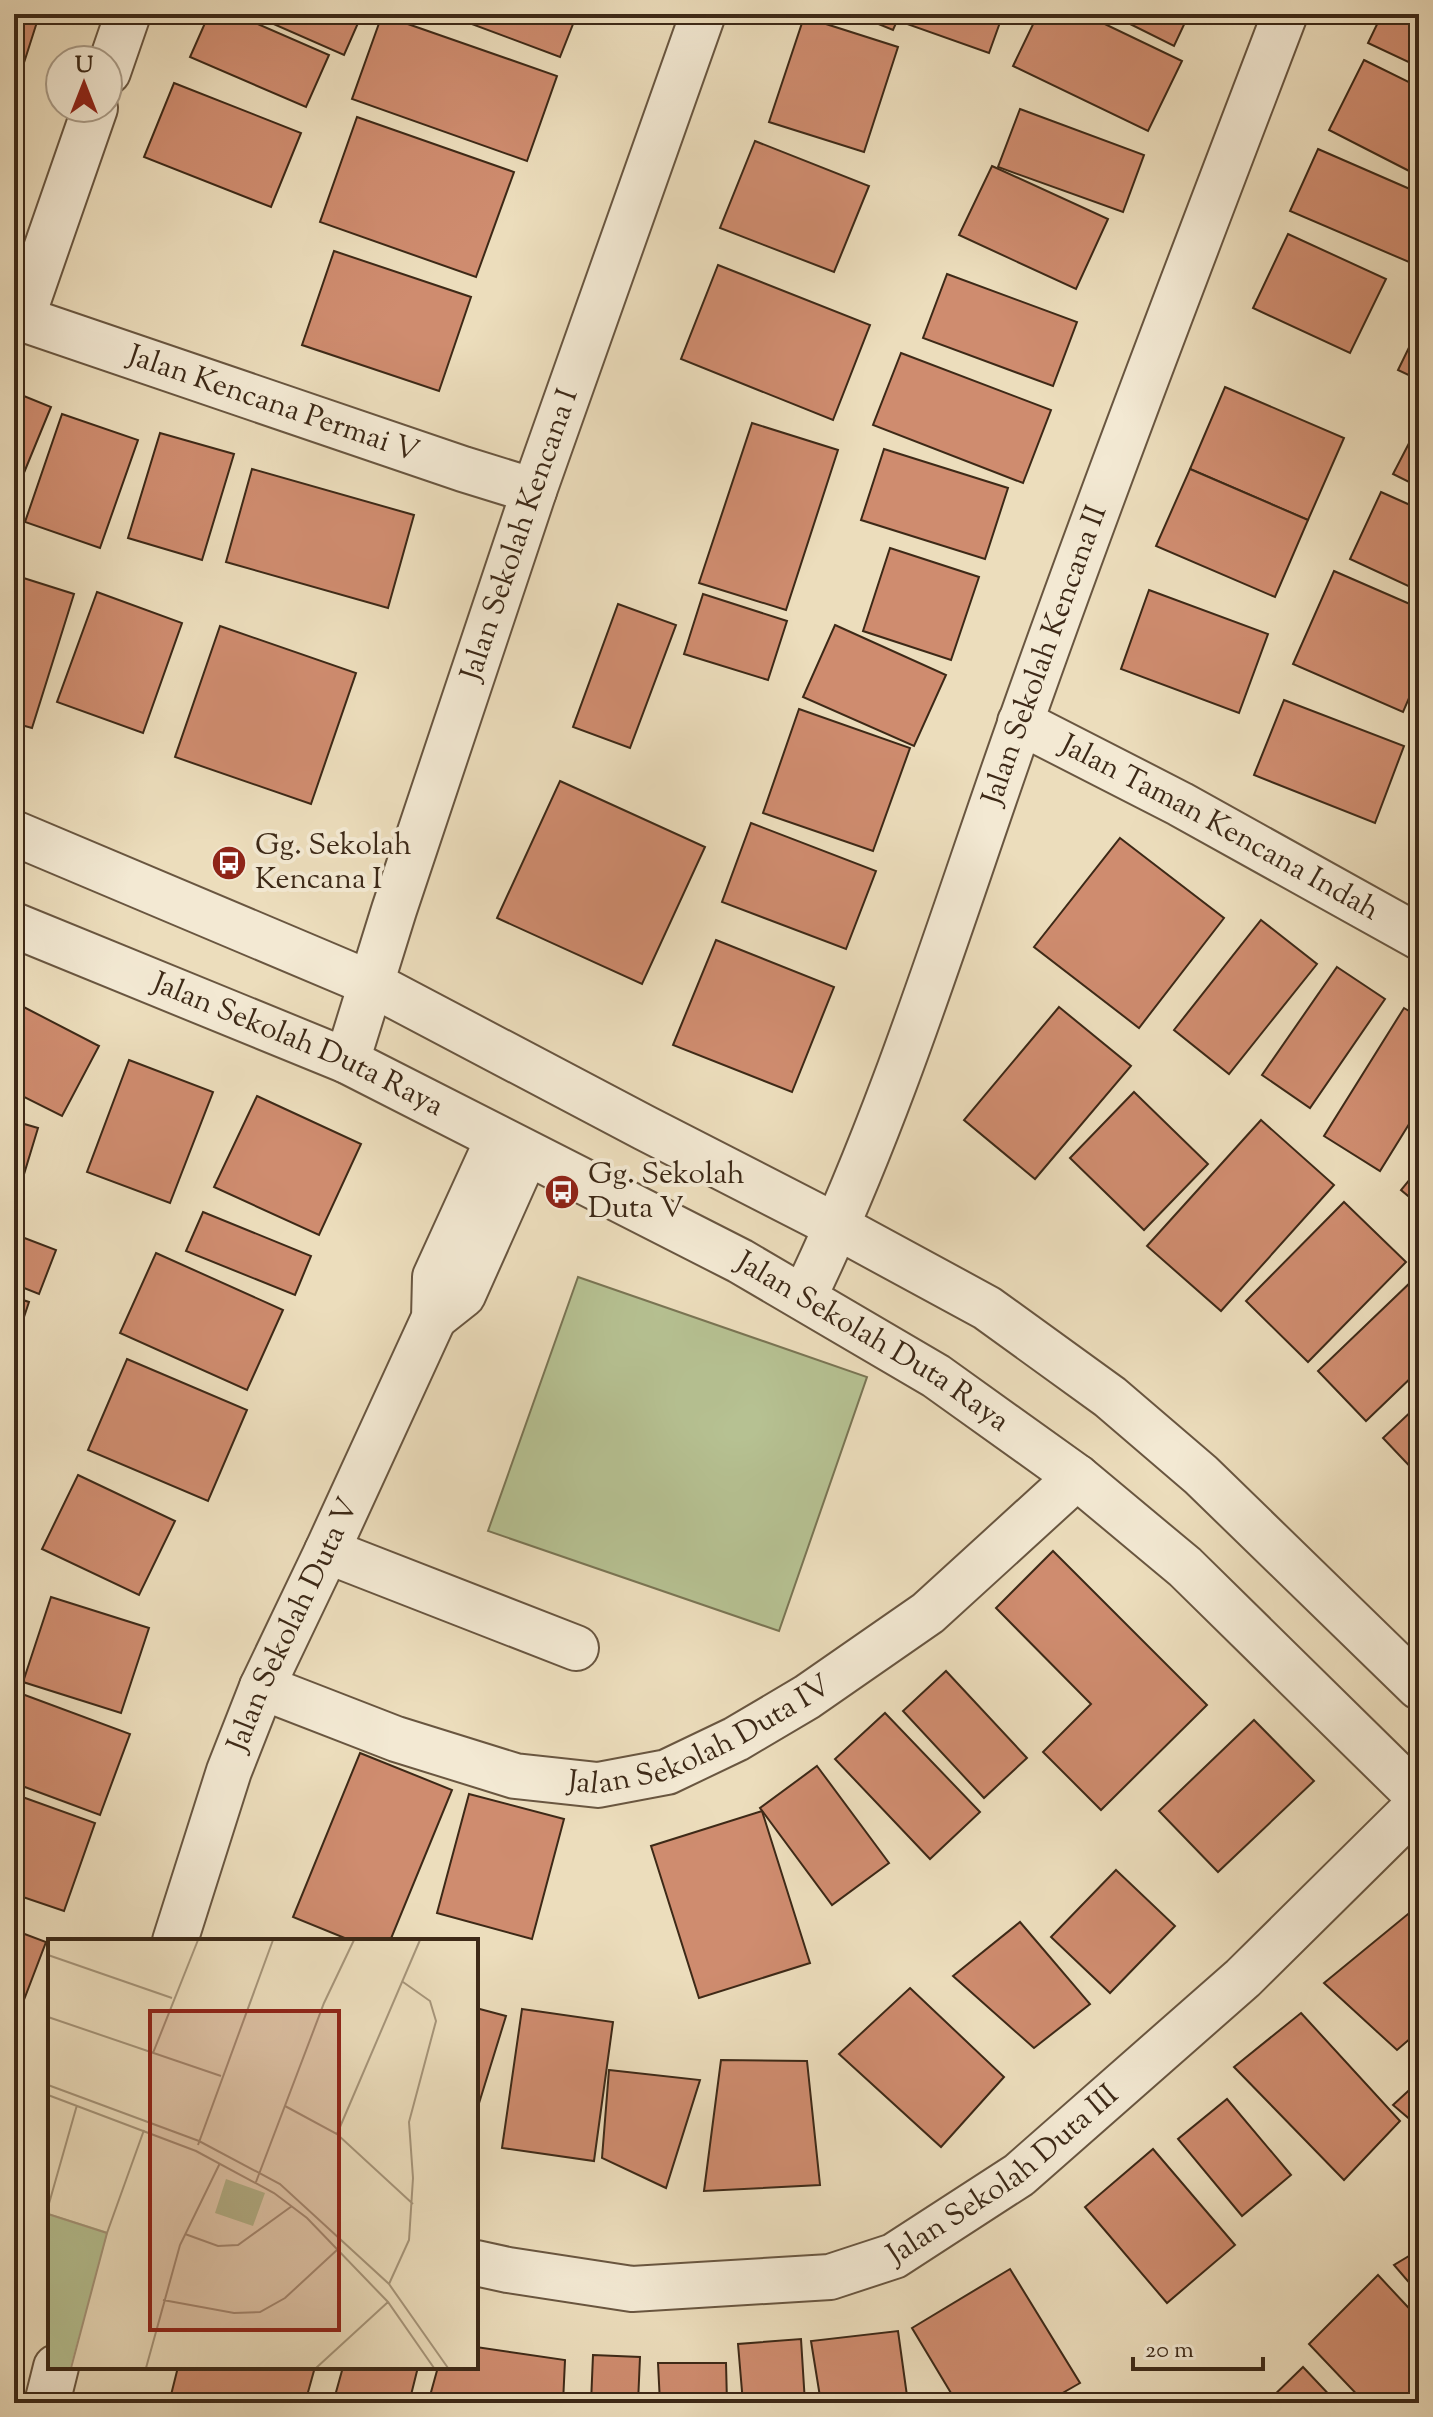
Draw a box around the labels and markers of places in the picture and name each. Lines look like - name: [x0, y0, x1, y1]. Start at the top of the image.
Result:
- place label: Gg. Sekolah Kencana I: [255, 825, 412, 902]
- bus stop icon: Gg. Sekolah Kencana I: [210, 844, 248, 882]
- place label: Gg. Sekolah Duta V: [588, 1154, 745, 1231]
- bus stop icon: Gg. Sekolah Duta V: [543, 1173, 581, 1211]

